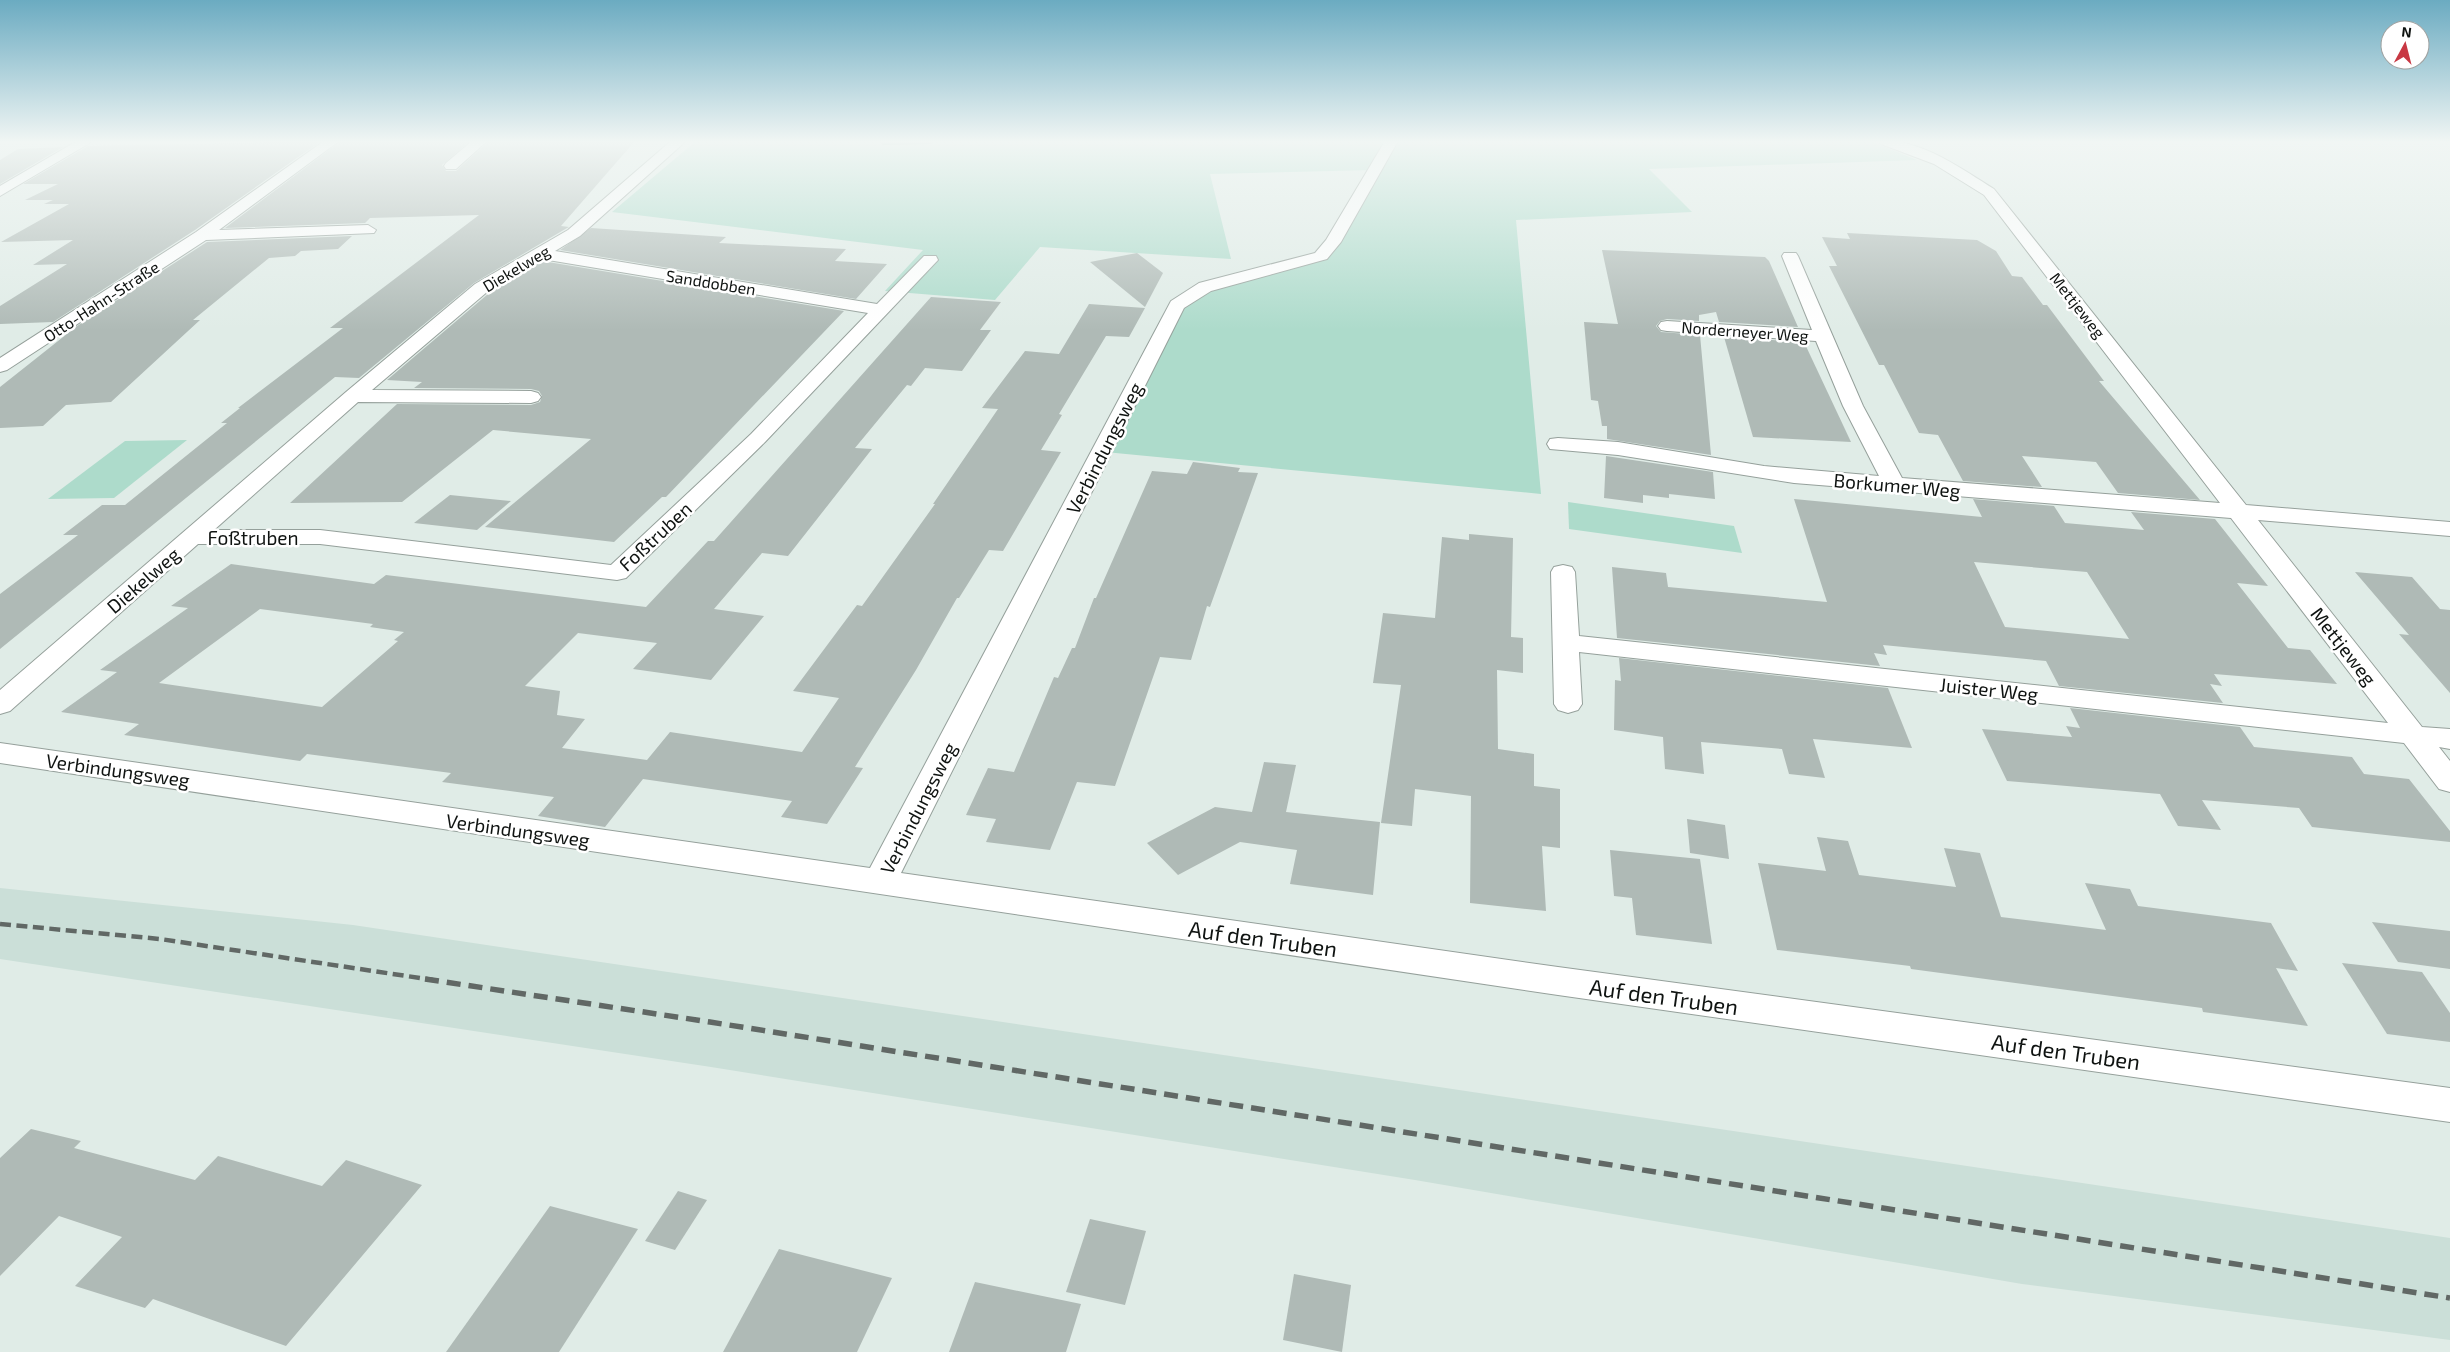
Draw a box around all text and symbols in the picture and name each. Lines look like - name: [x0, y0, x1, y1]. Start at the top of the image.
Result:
- north arrow: [2380, 20, 2430, 70]
- text: N: [2401, 23, 2413, 41]
- street label: Diekelweg: [479, 241, 553, 295]
- street label: Otto-Hahn-Straße: [40, 257, 162, 345]
- street label: Sanddobben: [665, 266, 757, 298]
- street label: Mettjeweg: [2046, 268, 2110, 342]
- street label: Norderneyer Weg: [1681, 317, 1809, 345]
- street label: Verbindungsweg: [1061, 378, 1147, 518]
- street label: Borkumer Weg: [1833, 468, 1962, 502]
- street label: Foßtruben: [614, 497, 696, 575]
- street label: Foßtruben: [208, 526, 299, 549]
- street label: Diekelweg: [102, 542, 184, 618]
- street label: Mettjeweg: [2306, 602, 2382, 690]
- street label: Juister Weg: [1939, 672, 2040, 706]
- street label: Verbindungsweg: [875, 738, 961, 878]
- street label: Verbindungsweg: [45, 749, 192, 792]
- street label: Verbindungsweg: [445, 809, 592, 852]
- street label: Auf den Truben: [1187, 915, 1339, 961]
- street label: Auf den Truben: [1588, 973, 1740, 1019]
- street label: Auf den Truben: [1990, 1028, 2142, 1074]

